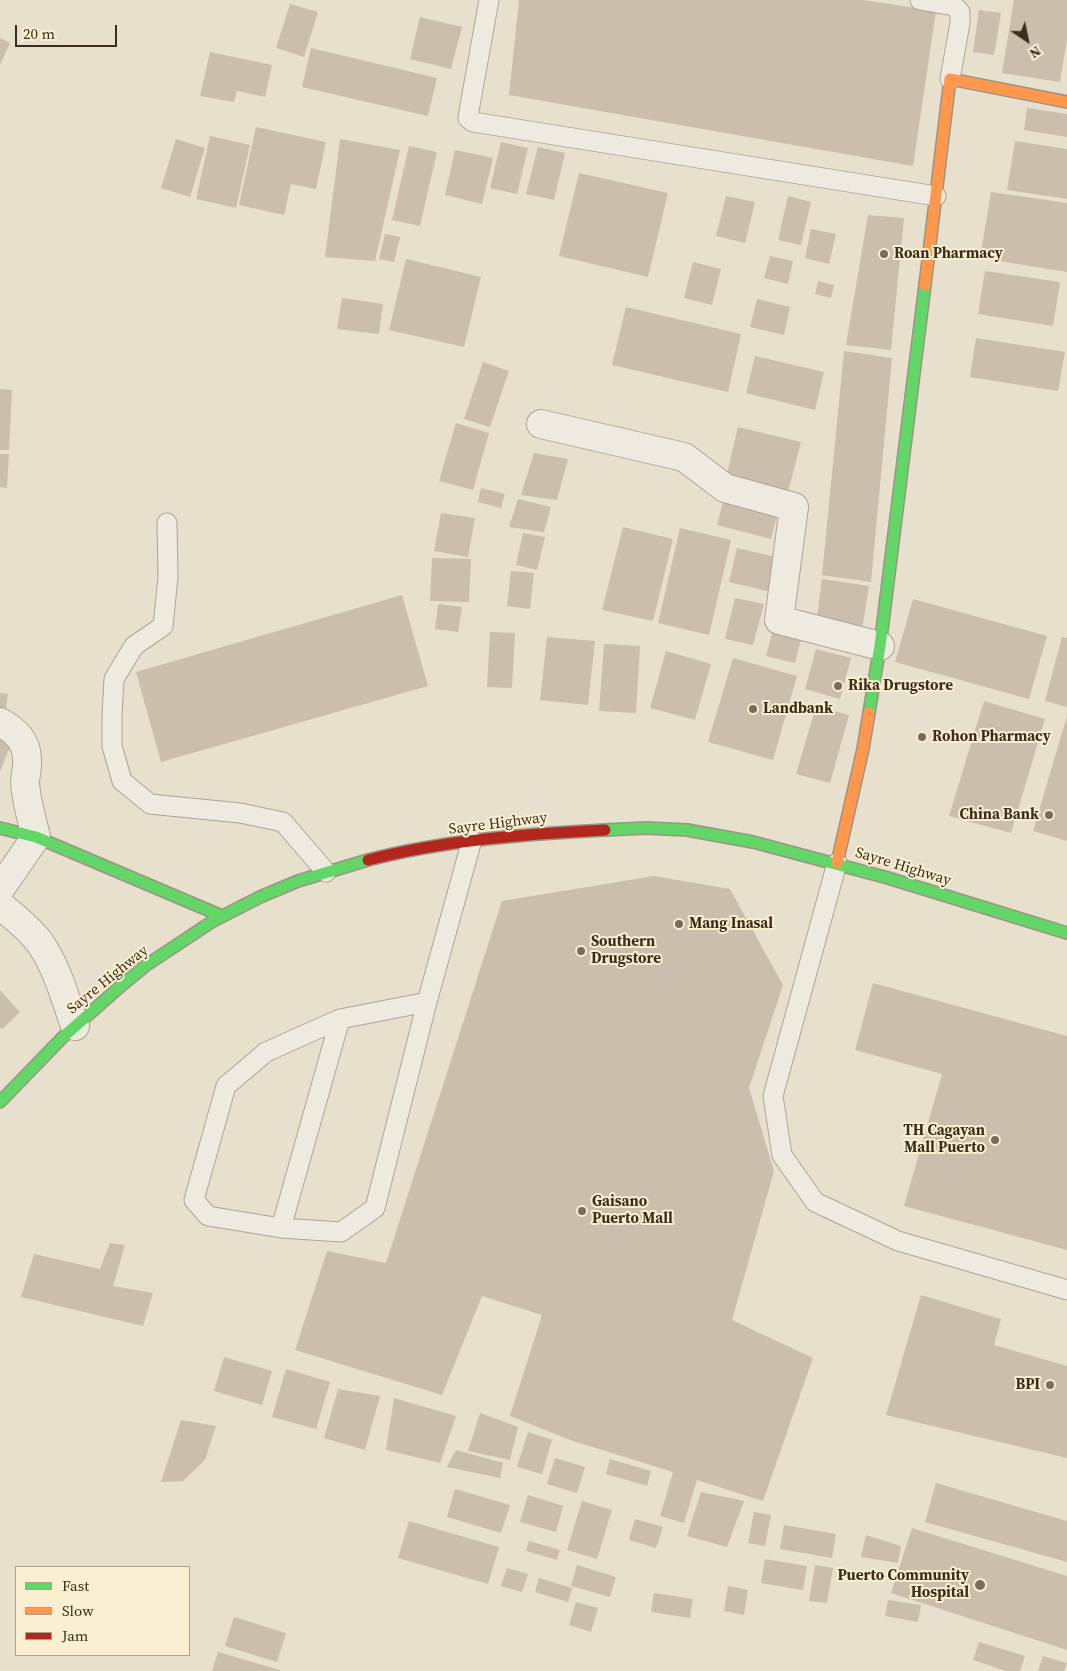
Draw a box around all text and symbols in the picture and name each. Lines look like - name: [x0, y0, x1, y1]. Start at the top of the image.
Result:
- scale bar: [18, 15, 120, 47]
- north arrow: [1002, 15, 1052, 65]
- text: 20 m: [23, 23, 55, 44]
- text: N: [1026, 41, 1045, 64]
- place label: Roan Pharmacy: [894, 245, 1003, 263]
- marker: Roan Pharmacy: [878, 248, 890, 260]
- place label: Rika Drugstore: [848, 677, 953, 695]
- marker: Rika Drugstore: [832, 680, 844, 692]
- place label: Landbank: [763, 700, 833, 718]
- marker: Landbank: [747, 703, 759, 715]
- place label: Rohon Pharmacy: [932, 728, 1051, 746]
- marker: Rohon Pharmacy: [916, 731, 928, 743]
- place label: China Bank: [959, 806, 1039, 824]
- street label: Sayre Highway: [448, 809, 548, 839]
- marker: China Bank: [1043, 809, 1055, 821]
- street label: Sayre Highway: [853, 844, 953, 890]
- place label: Mang Inasal: [689, 915, 773, 933]
- marker: Mang Inasal: [673, 918, 685, 930]
- place label: Southern Drugstore: [591, 933, 661, 968]
- street label: Sayre Highway: [64, 942, 152, 1018]
- marker: Southern Drugstore: [575, 945, 587, 957]
- place label: TH Cagayan Mall Puerto: [903, 1122, 985, 1157]
- marker: TH Cagayan Mall Puerto: [989, 1134, 1001, 1146]
- place label: Gaisano Puerto Mall: [592, 1193, 673, 1228]
- marker: Gaisano Puerto Mall: [576, 1205, 588, 1217]
- place label: BPI: [1016, 1376, 1040, 1394]
- marker: BPI: [1044, 1379, 1056, 1391]
- legend: [15, 1566, 190, 1656]
- place label: Puerto Community Hospital: [837, 1567, 969, 1602]
- text: Fast: [62, 1575, 89, 1596]
- marker: Puerto Community Hospital: [973, 1578, 987, 1592]
- text: Slow: [62, 1600, 94, 1621]
- text: Jam: [62, 1625, 88, 1646]

